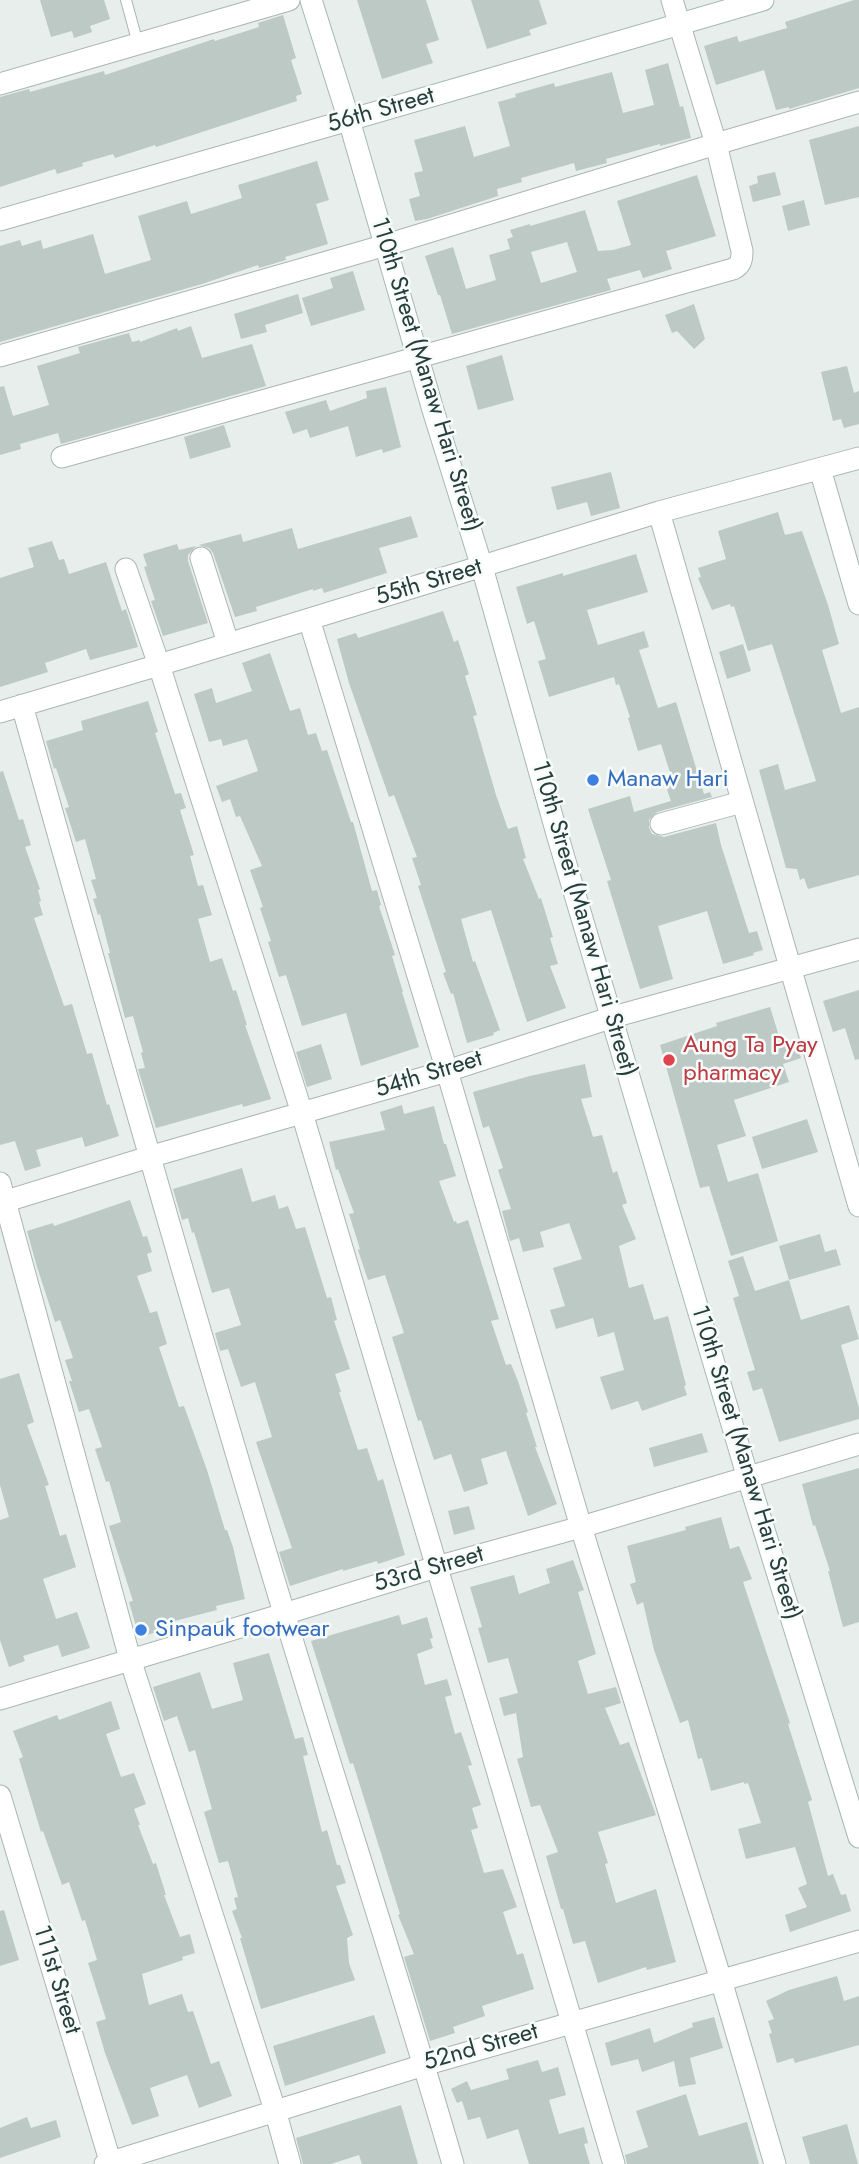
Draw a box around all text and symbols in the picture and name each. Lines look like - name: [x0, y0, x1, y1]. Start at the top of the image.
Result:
- street label: 56th Street: [324, 82, 438, 140]
- street label: 110th Street (Manaw Hari Street): [363, 214, 487, 536]
- street label: 55th Street: [372, 553, 486, 613]
- street label: 110th Street (Manaw Hari Street): [524, 758, 642, 1080]
- place label: Manaw Hari: [607, 766, 729, 794]
- marker: Manaw Hari: [585, 772, 601, 788]
- place label: Aung Ta Pyay pharmacy: [683, 1032, 818, 1088]
- street label: 54th Street: [372, 1045, 486, 1105]
- marker: Aung Ta Pyay pharmacy: [661, 1052, 677, 1068]
- street label: 110th Street (Manaw Hari Street): [683, 1302, 807, 1624]
- street label: 53rd Street: [371, 1541, 487, 1599]
- place label: Sinpauk footwear: [155, 1616, 330, 1644]
- marker: Sinpauk footwear: [133, 1622, 149, 1638]
- street label: 111st Street: [26, 1922, 86, 2038]
- street label: 52nd Street: [420, 2018, 542, 2078]

